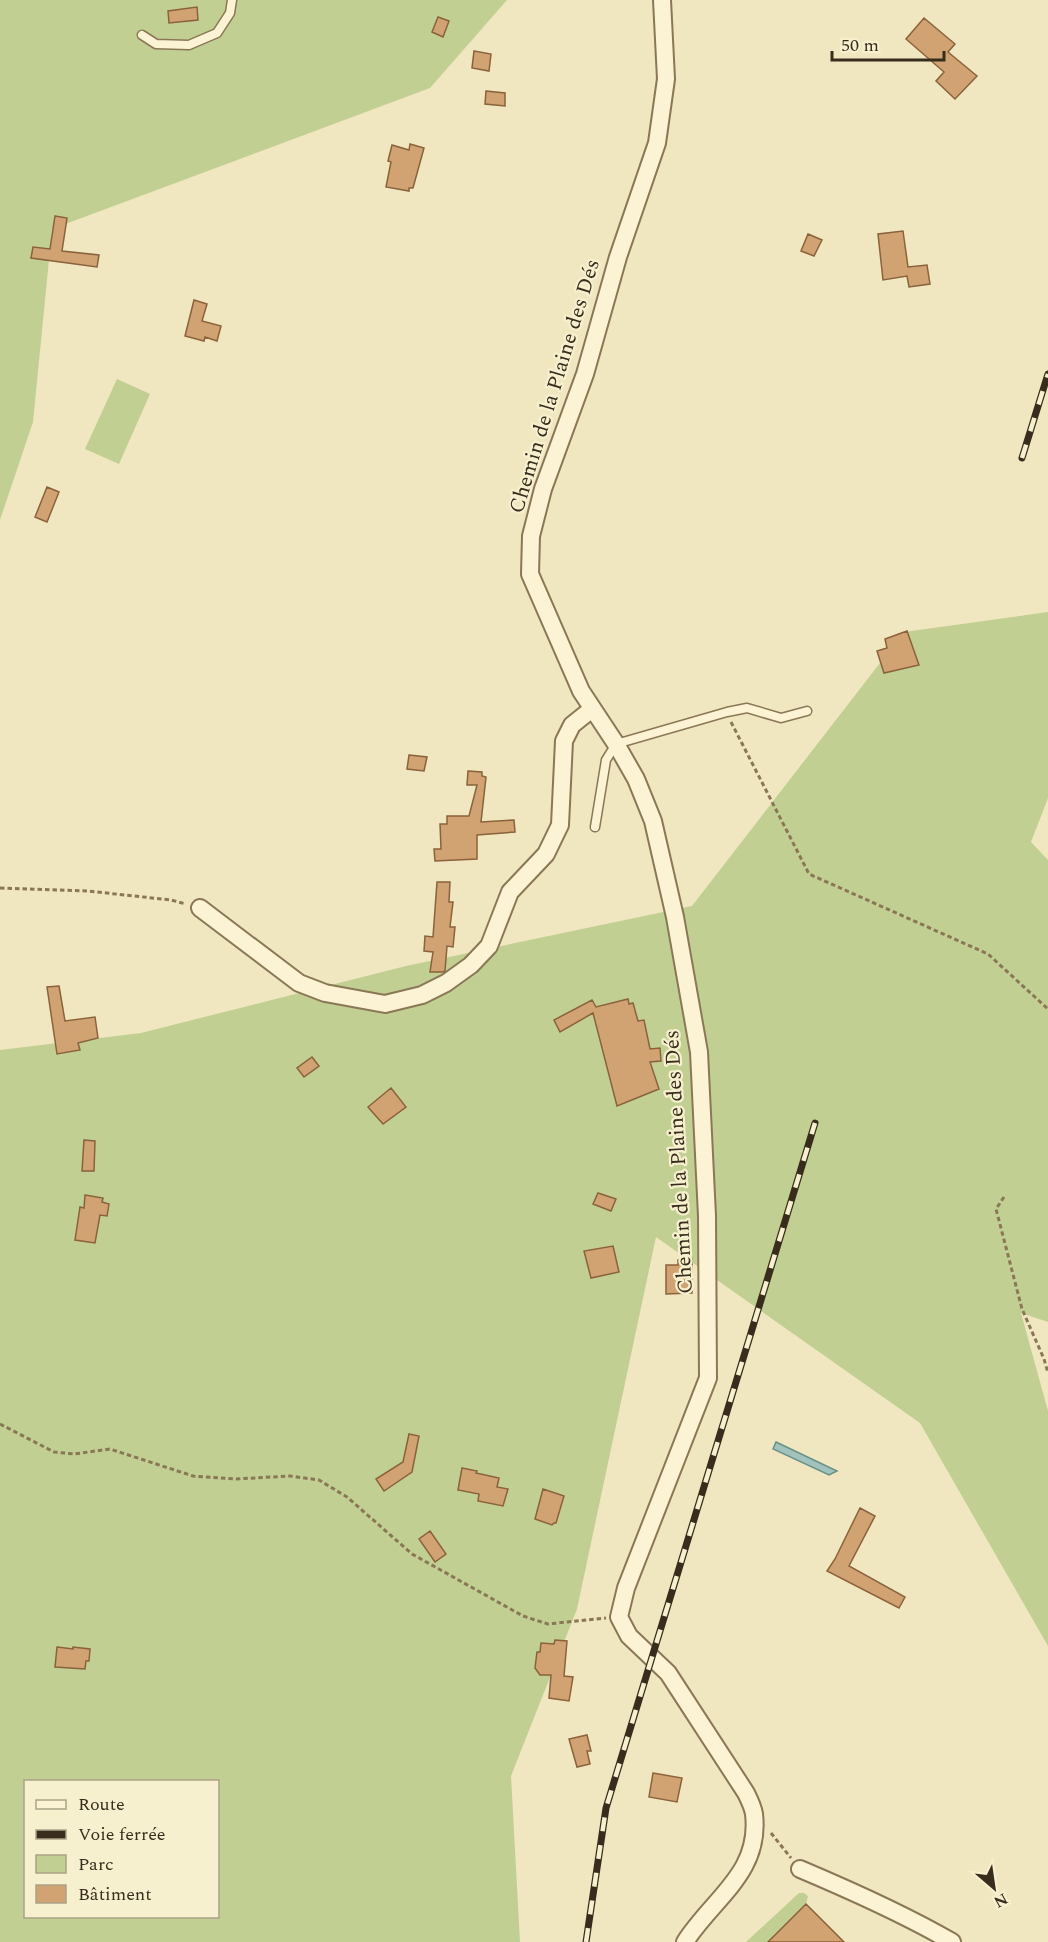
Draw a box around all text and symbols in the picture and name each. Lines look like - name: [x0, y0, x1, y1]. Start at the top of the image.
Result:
- scale bar: [832, 24, 944, 62]
- text: 50 m: [841, 32, 879, 59]
- street label: Chemin de la Plaine des Dés: [501, 255, 609, 517]
- street label: Chemin de la Plaine des Dés: [656, 1029, 702, 1295]
- legend: [24, 1780, 219, 1918]
- text: Route: [78, 1791, 125, 1818]
- text: Voie ferrée: [78, 1821, 166, 1848]
- text: Parc: [78, 1851, 114, 1878]
- north arrow: [964, 1858, 1024, 1918]
- text: Bâtiment: [78, 1881, 152, 1908]
- text: N: [989, 1887, 1012, 1914]

